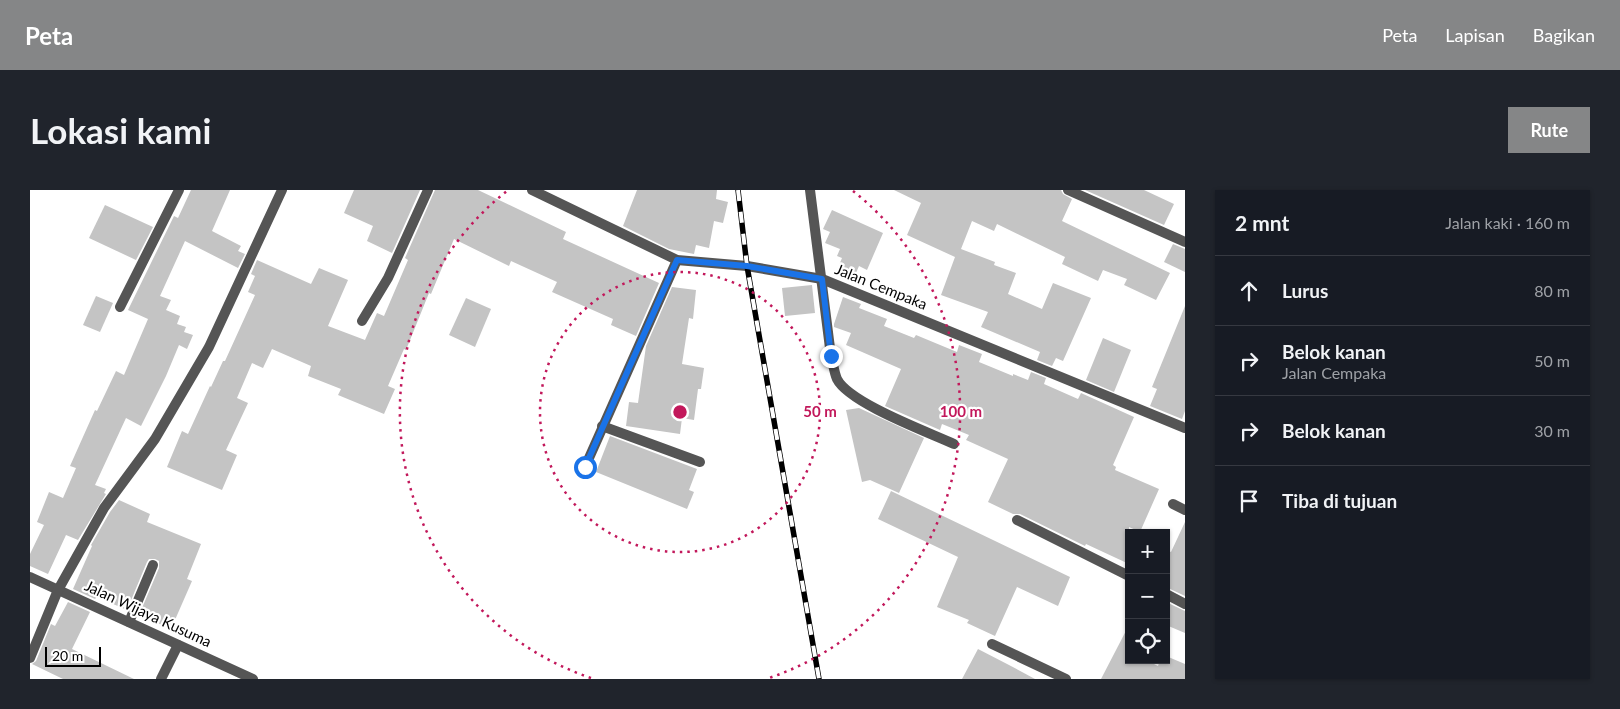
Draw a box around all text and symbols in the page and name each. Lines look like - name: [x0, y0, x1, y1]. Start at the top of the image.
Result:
- text: Peta: [25, 21, 73, 50]
- text: Peta: [1382, 24, 1417, 46]
- text: Lapisan: [1445, 24, 1505, 46]
- text: Bagikan: [1533, 24, 1595, 46]
- button: Rute: [1508, 107, 1590, 153]
- text: Lokasi kami: [30, 109, 211, 151]
- text: 2 mnt: [1235, 210, 1289, 235]
- text: Jalan kaki · 160 m: [1445, 213, 1570, 232]
- street label: Jalan Cempaka: [833, 259, 930, 313]
- icon: ahead: [1235, 277, 1263, 305]
- text: Lurus: [1282, 279, 1328, 302]
- text: 80 m: [1534, 281, 1570, 300]
- text: Belok kanan: [1282, 340, 1386, 363]
- route end: [820, 345, 843, 368]
- icon: right: [1235, 347, 1263, 375]
- text: 50 m: [1534, 351, 1570, 370]
- text: Jalan Cempaka: [1282, 363, 1386, 382]
- text: 50 m: [803, 402, 837, 420]
- text: 100 m: [940, 402, 982, 420]
- centre of rings: [671, 403, 689, 421]
- icon: right: [1235, 417, 1263, 445]
- text: Belok kanan: [1282, 419, 1386, 442]
- text: 30 m: [1534, 421, 1570, 440]
- route start: [574, 456, 597, 479]
- icon: arrive: [1235, 487, 1263, 515]
- text: Tiba di tujuan: [1282, 489, 1397, 512]
- map controls: [1125, 529, 1170, 664]
- button: +: [1125, 529, 1170, 574]
- button: −: [1125, 574, 1170, 619]
- street label: Jalan Wijaya Kusuma: [82, 576, 215, 650]
- button: locate: [1125, 619, 1170, 664]
- scale bar: [45, 644, 101, 667]
- text: 20 m: [52, 647, 83, 664]

